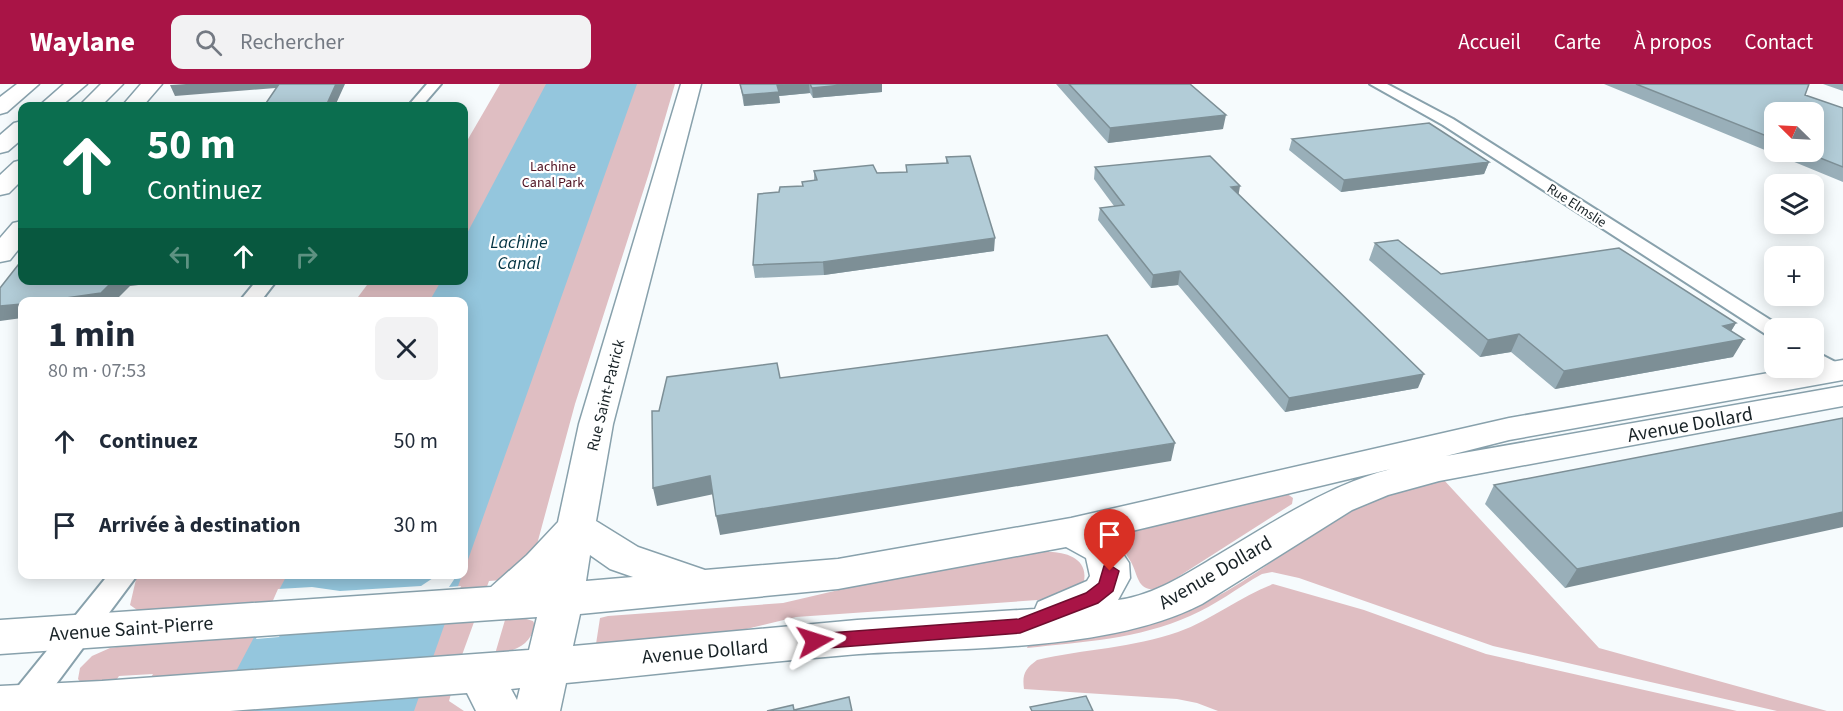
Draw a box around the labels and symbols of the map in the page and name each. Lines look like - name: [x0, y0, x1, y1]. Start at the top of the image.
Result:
- north arrow: [1764, 102, 1824, 162]
- park label: Lachine Canal Park: [522, 157, 584, 193]
- street label: Rue Elmslie: [1543, 179, 1610, 233]
- water label: Lachine Canal: [490, 230, 548, 276]
- street label: Rue Saint-Patrick: [581, 337, 631, 453]
- street label: Avenue Dollard: [1625, 400, 1755, 450]
- pin: [1084, 509, 1135, 571]
- street label: Avenue Dollard: [1154, 529, 1277, 617]
- street label: Avenue Saint-Pierre: [48, 609, 214, 649]
- position arrow: [783, 609, 847, 673]
- street label: Avenue Dollard: [641, 633, 770, 671]

